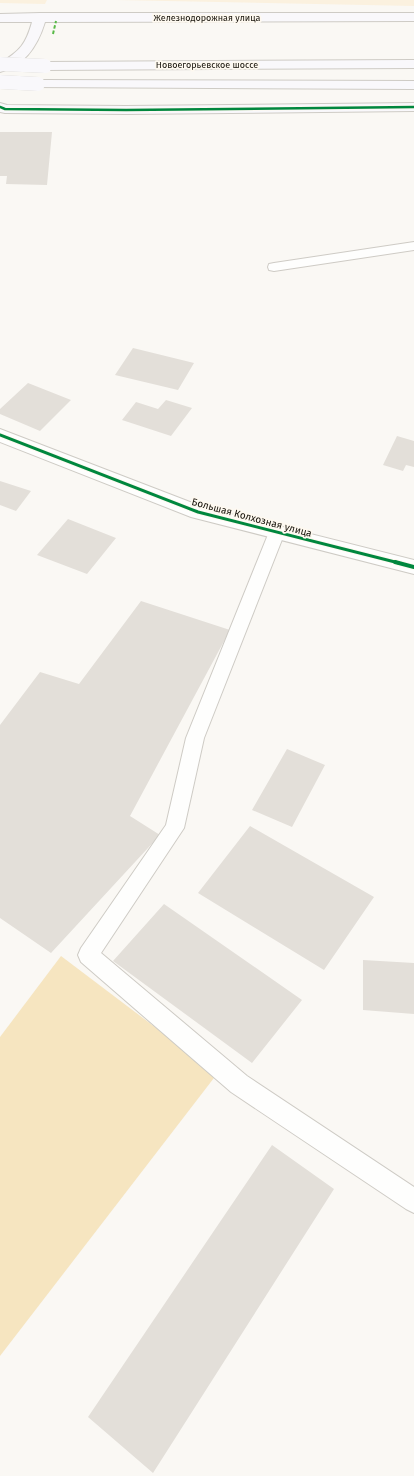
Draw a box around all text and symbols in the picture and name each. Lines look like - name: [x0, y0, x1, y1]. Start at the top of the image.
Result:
- street label: Железнодорожная улица: [154, 13, 261, 23]
- street label: Новоегорьевское шоссе: [156, 60, 258, 70]
- street label: Большая Колхозная улица: [190, 496, 313, 540]

